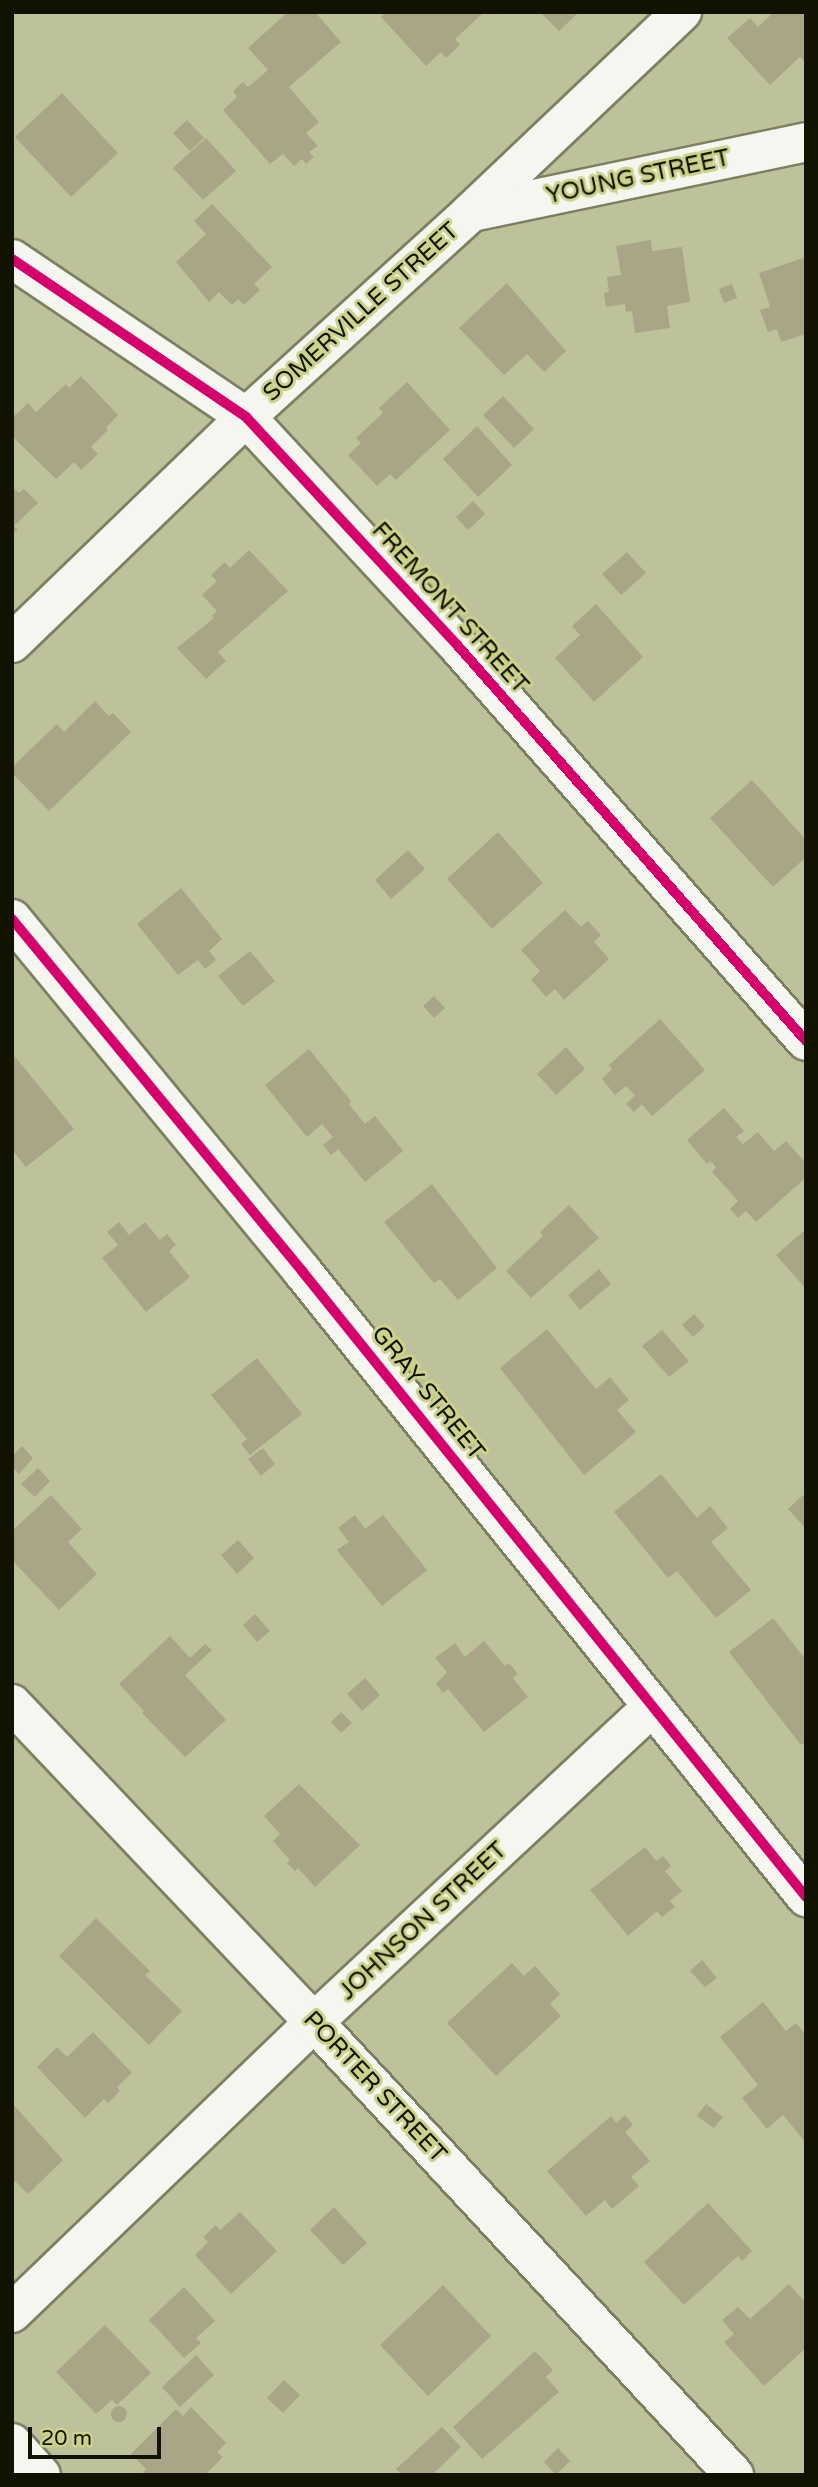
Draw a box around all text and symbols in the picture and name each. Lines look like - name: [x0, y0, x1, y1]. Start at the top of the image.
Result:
- street label: YOUNG STREET: [544, 143, 732, 211]
- street label: SOMERVILLE STREET: [257, 217, 465, 407]
- street label: FREMONT STREET: [365, 516, 535, 700]
- street label: GRAY STREET: [365, 1320, 491, 1466]
- street label: JOHNSON STREET: [333, 1836, 513, 2006]
- street label: PORTER STREET: [297, 2005, 453, 2169]
- scale bar: [32, 2414, 164, 2458]
- text: 20 m: [41, 2426, 92, 2451]

